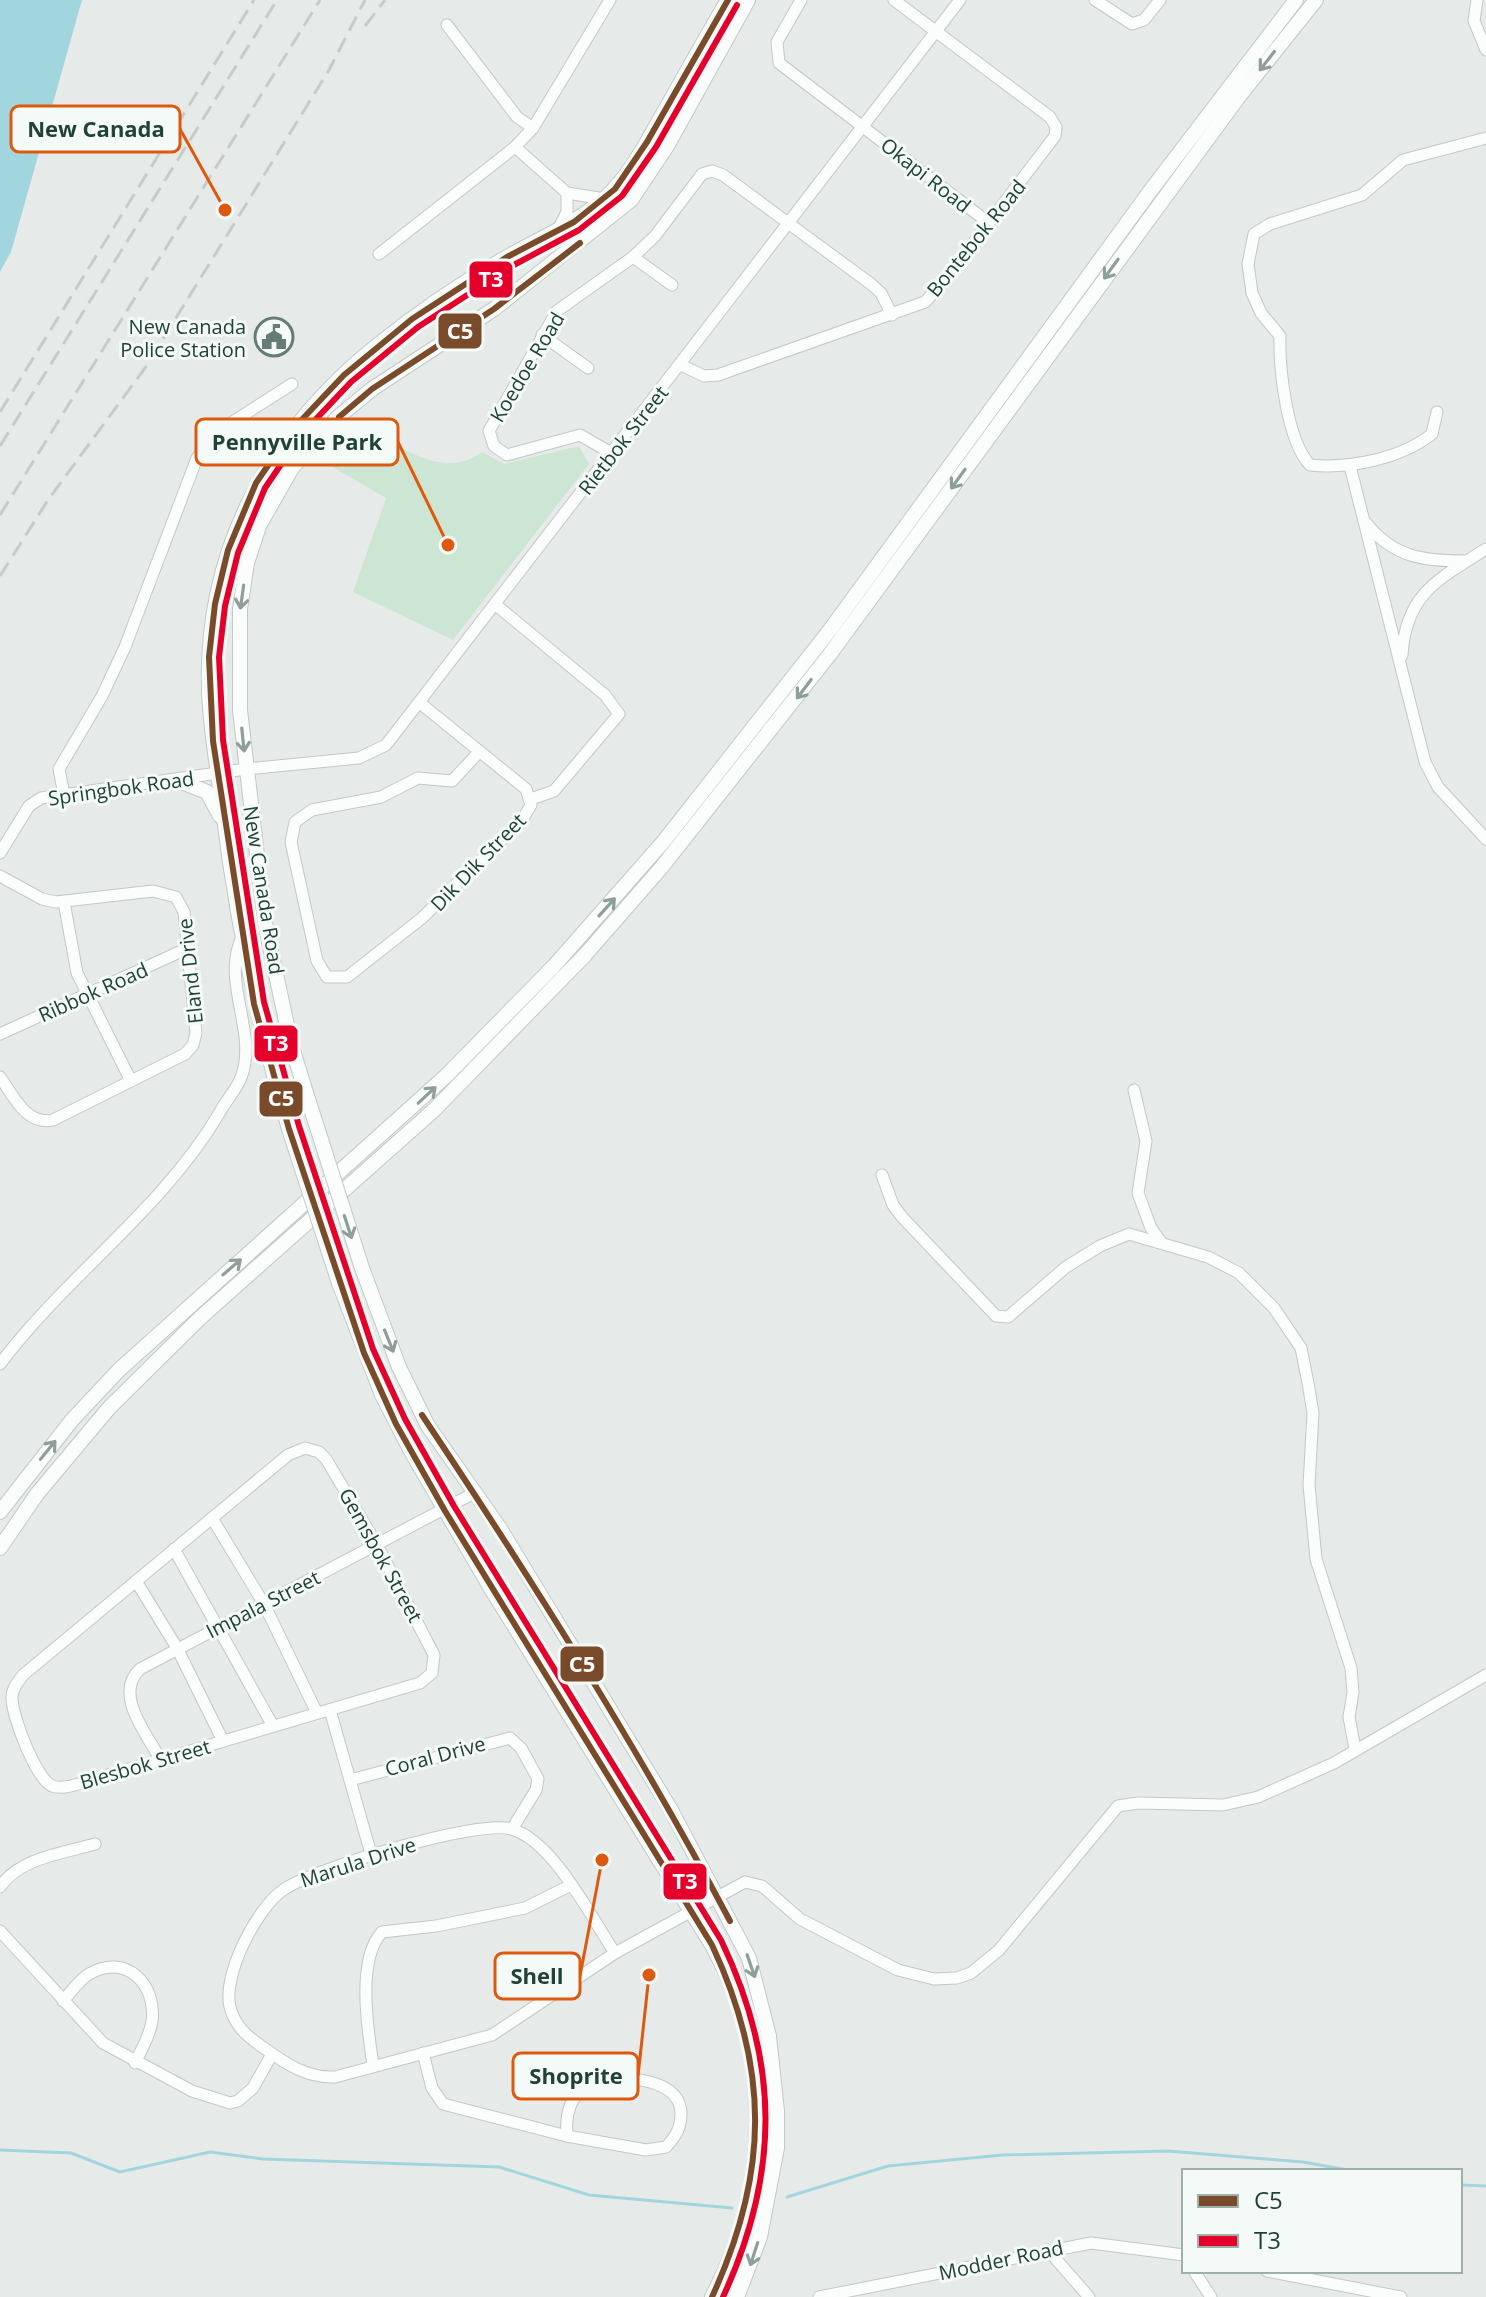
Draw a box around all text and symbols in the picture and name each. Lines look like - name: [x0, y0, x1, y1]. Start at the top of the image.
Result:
- one-way arrow: [1258, 50, 1275, 71]
- callout: New Canada: [11, 106, 180, 152]
- text: New Canada: [27, 113, 165, 143]
- street label: Okapi Road: [875, 131, 977, 219]
- street label: Bontebok Road: [920, 174, 1032, 302]
- one-way arrow: [1103, 258, 1120, 279]
- line badge: T3: [468, 260, 514, 299]
- text: T3: [478, 263, 504, 293]
- street label: Koedoe Road: [484, 307, 570, 427]
- line badge: C5: [437, 312, 483, 350]
- place label: New Canada Police Station: [120, 313, 246, 363]
- text: C5: [447, 315, 473, 345]
- public building icon: New Canada Police Station: [253, 316, 295, 358]
- street label: Rietbok Street: [572, 380, 674, 500]
- callout: Pennyville Park: [196, 419, 398, 465]
- text: Pennyville Park: [212, 426, 383, 456]
- one-way arrow: [950, 468, 967, 489]
- one-way arrow: [234, 583, 249, 610]
- one-way arrow: [796, 677, 812, 699]
- one-way arrow: [235, 726, 250, 753]
- street label: Springbok Road: [46, 764, 196, 812]
- street label: New Canada Road: [237, 804, 291, 976]
- street label: Dik Dik Street: [424, 807, 532, 917]
- one-way arrow: [597, 898, 615, 918]
- street label: Eland Drive: [171, 917, 209, 1025]
- street label: Ribbok Road: [34, 956, 152, 1028]
- line badge: T3: [253, 1024, 299, 1063]
- text: T3: [263, 1027, 289, 1057]
- line badge: C5: [258, 1080, 304, 1118]
- text: C5: [268, 1082, 294, 1112]
- one-way arrow: [416, 1086, 436, 1104]
- one-way arrow: [342, 1214, 357, 1239]
- one-way arrow: [221, 1258, 241, 1276]
- one-way arrow: [383, 1328, 397, 1353]
- one-way arrow: [39, 1440, 57, 1461]
- street label: Gemsbok Street: [333, 1483, 429, 1627]
- street label: Impala Street: [201, 1564, 325, 1644]
- line badge: C5: [559, 1645, 605, 1683]
- text: C5: [569, 1648, 595, 1678]
- street label: Coral Drive: [382, 1730, 488, 1782]
- street label: Blesbok Street: [77, 1732, 213, 1796]
- street label: Marula Drive: [297, 1831, 419, 1893]
- line badge: T3: [662, 1862, 708, 1901]
- text: T3: [672, 1865, 698, 1895]
- callout: Shell: [495, 1953, 580, 1999]
- one-way arrow: [744, 1953, 759, 1978]
- text: Shell: [510, 1960, 564, 1990]
- callout: Shoprite: [513, 2053, 638, 2099]
- text: Shoprite: [529, 2060, 623, 2090]
- legend: [1182, 2169, 1462, 2273]
- text: C5: [1254, 2183, 1283, 2216]
- text: T3: [1254, 2223, 1281, 2256]
- street label: Modder Road: [936, 2234, 1066, 2286]
- one-way arrow: [746, 2241, 761, 2266]

